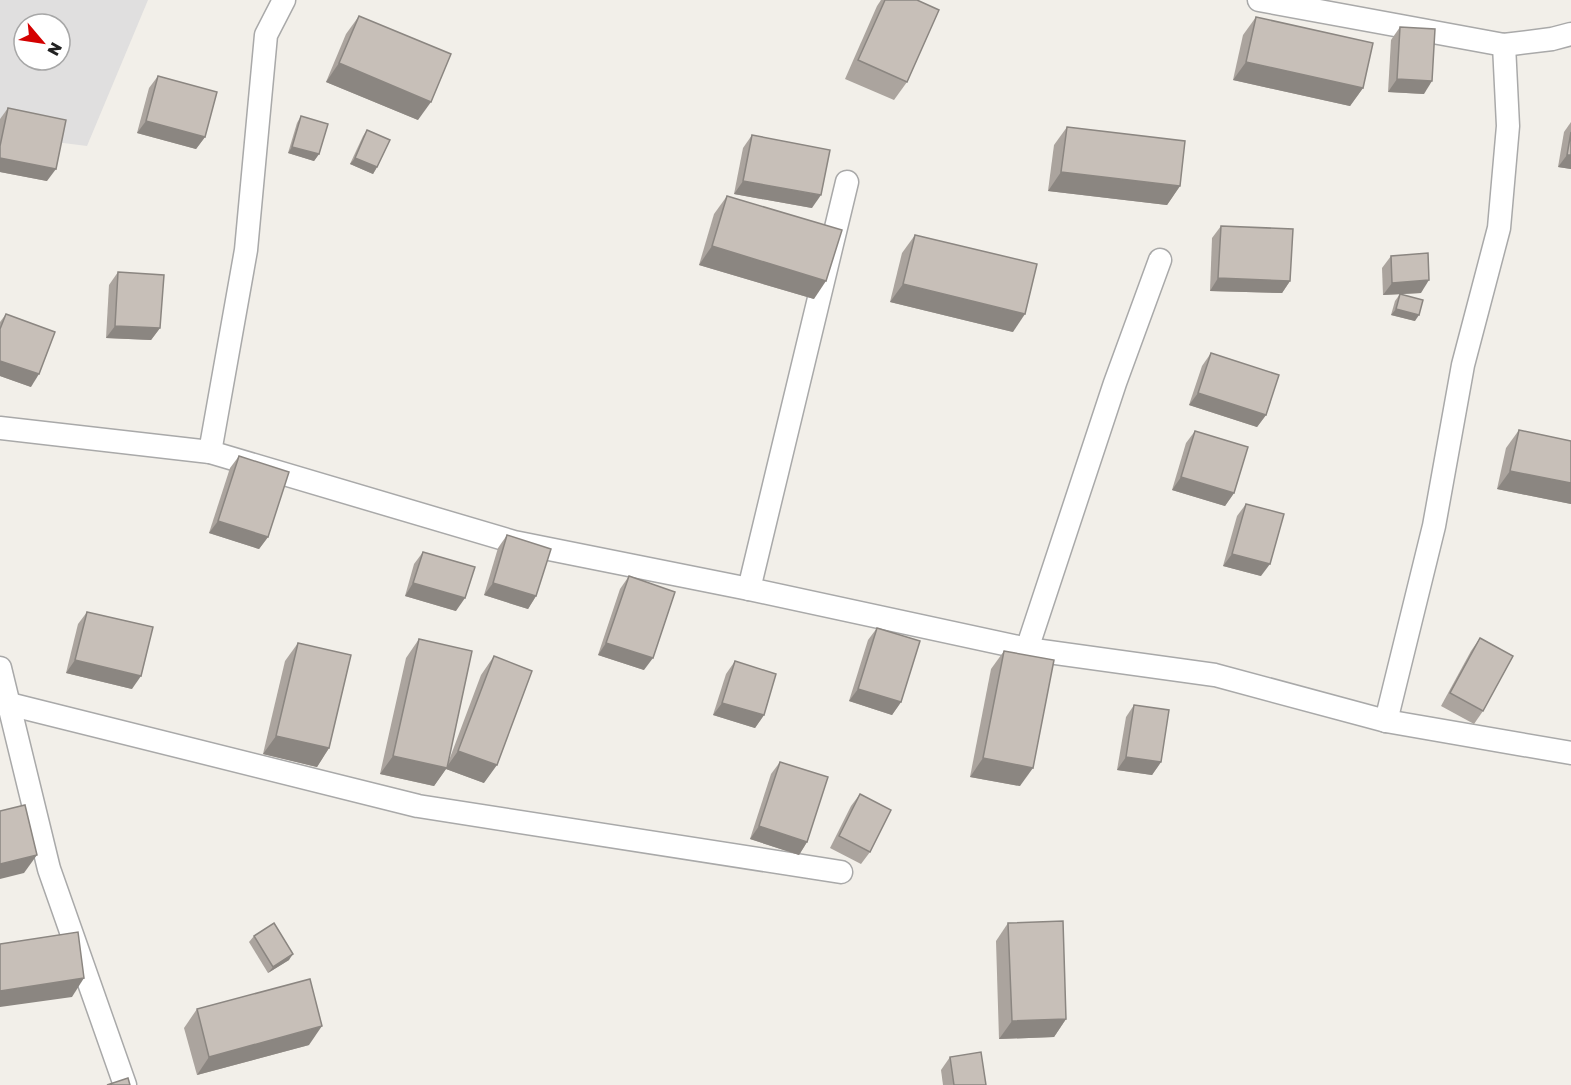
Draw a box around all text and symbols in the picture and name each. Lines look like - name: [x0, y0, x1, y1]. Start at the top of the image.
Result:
- north arrow: [12, 12, 72, 72]
- text: N: [43, 39, 67, 59]

